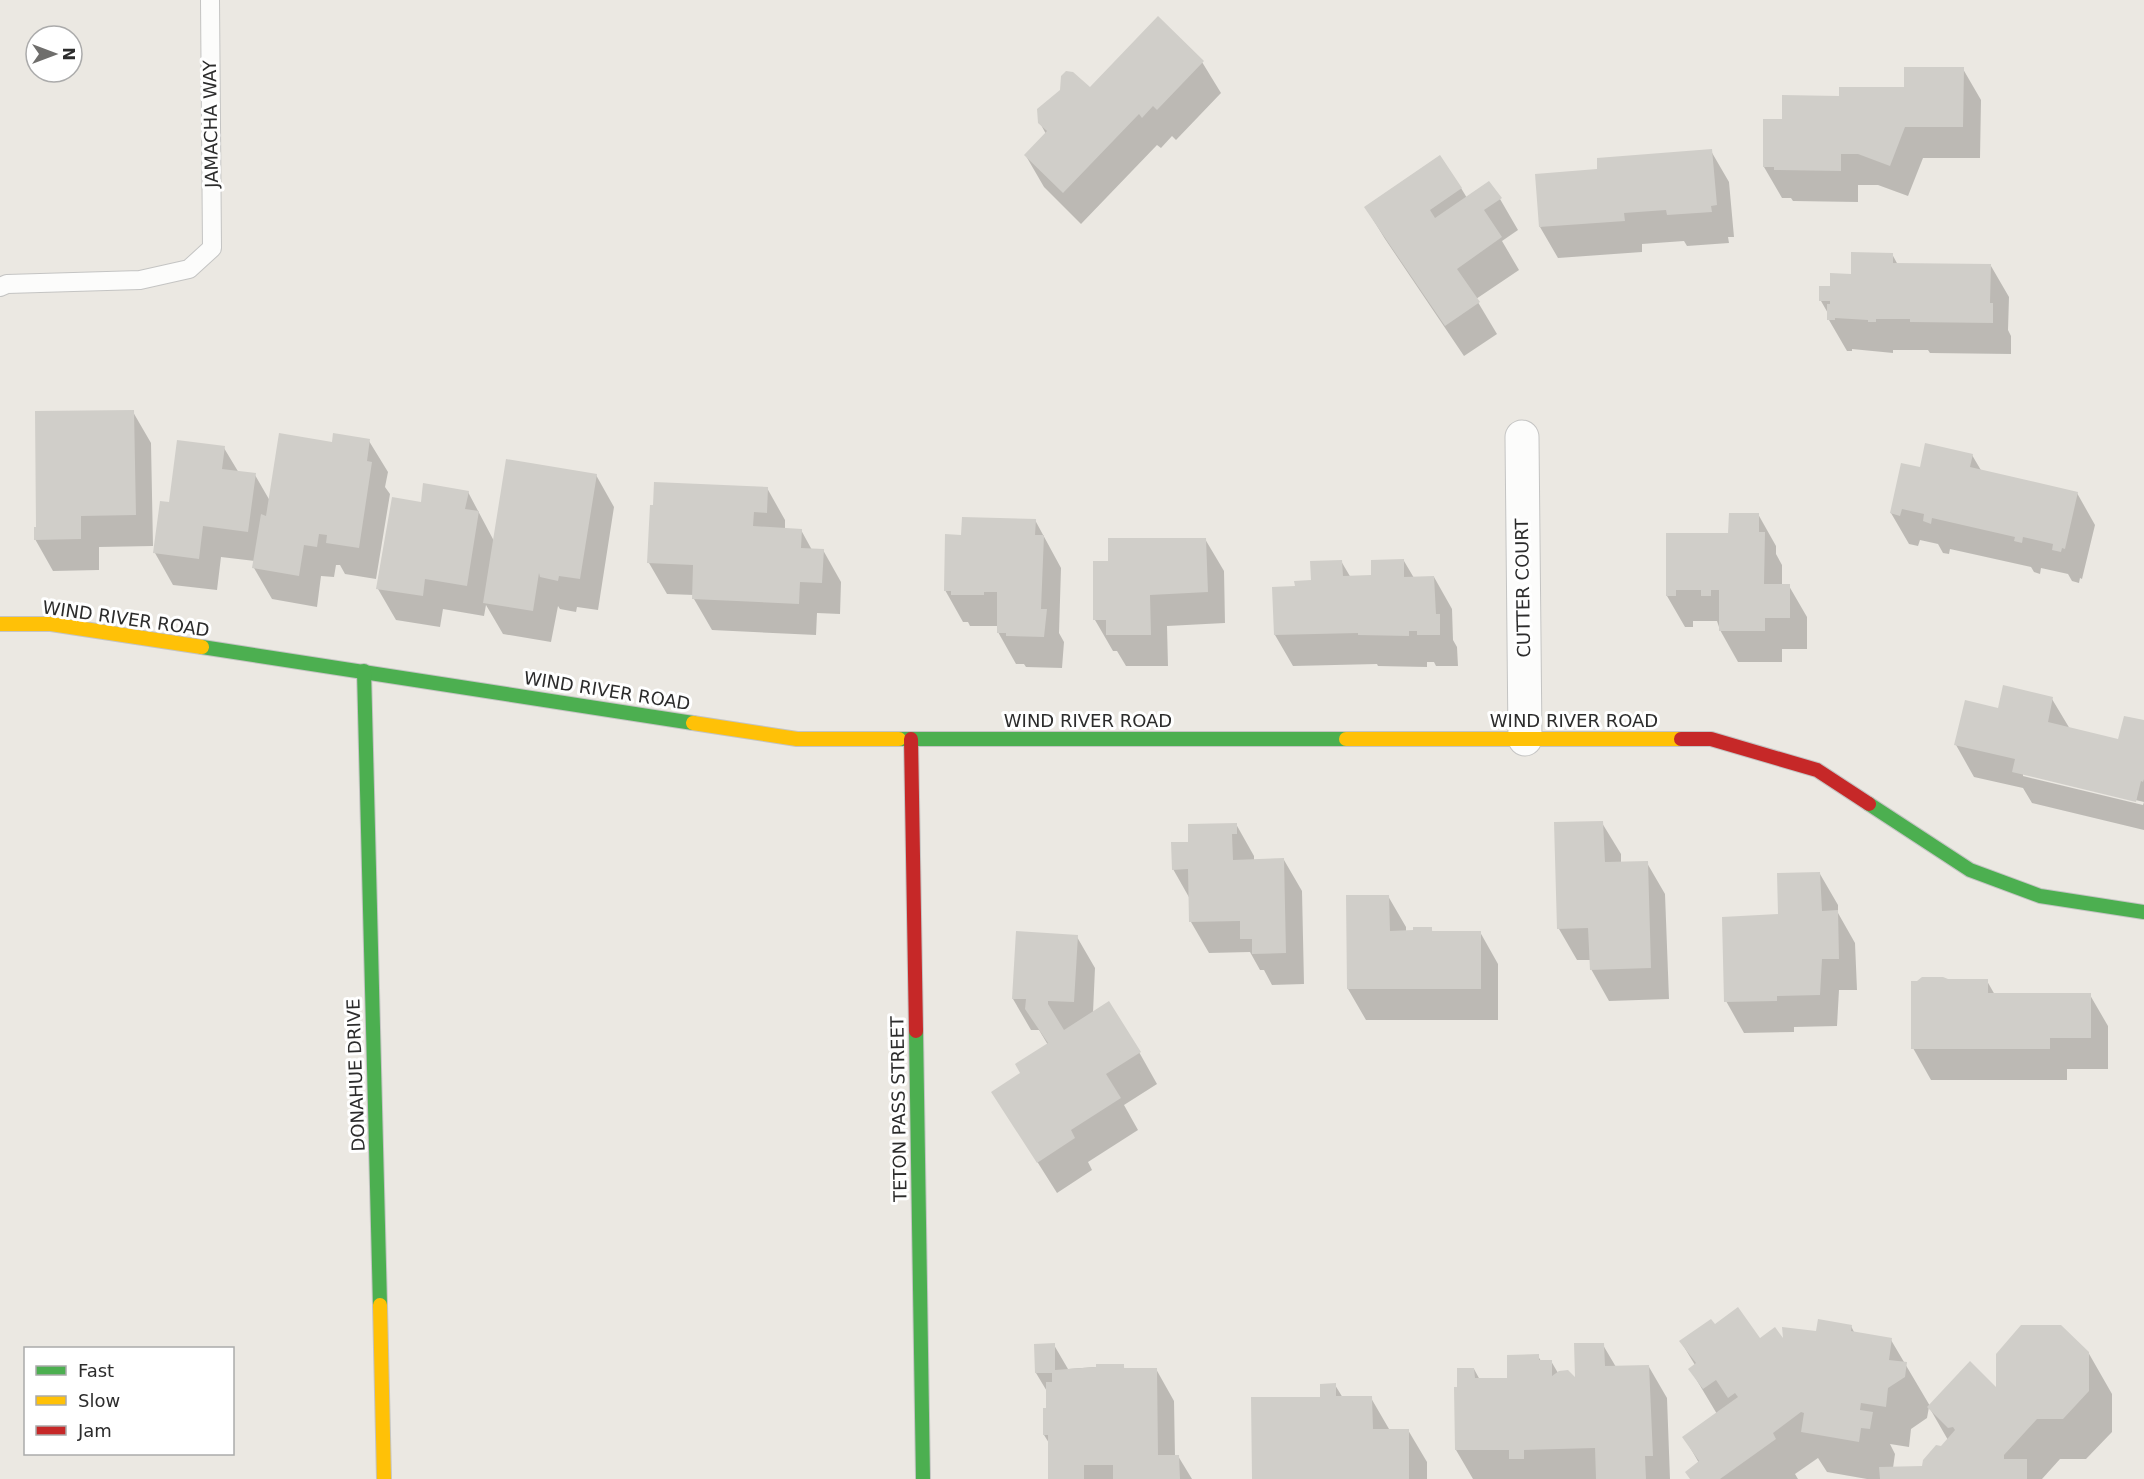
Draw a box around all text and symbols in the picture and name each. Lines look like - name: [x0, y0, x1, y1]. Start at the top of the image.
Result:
- north arrow: [24, 24, 84, 84]
- text: N: [59, 47, 78, 61]
- street label: JAMACHA WAY: [199, 59, 222, 189]
- street label: CUTTER COURT: [1511, 517, 1534, 658]
- street label: WIND RIVER ROAD: [41, 596, 211, 641]
- street label: WIND RIVER ROAD: [522, 667, 692, 714]
- street label: WIND RIVER ROAD: [1004, 710, 1172, 731]
- street label: WIND RIVER ROAD: [1490, 710, 1658, 731]
- street label: DONAHUE DRIVE: [342, 998, 369, 1152]
- street label: TETON PASS STREET: [886, 1015, 911, 1203]
- legend: [24, 1347, 234, 1455]
- text: Fast: [78, 1360, 114, 1381]
- text: Slow: [78, 1390, 120, 1411]
- text: Jam: [77, 1420, 112, 1441]

